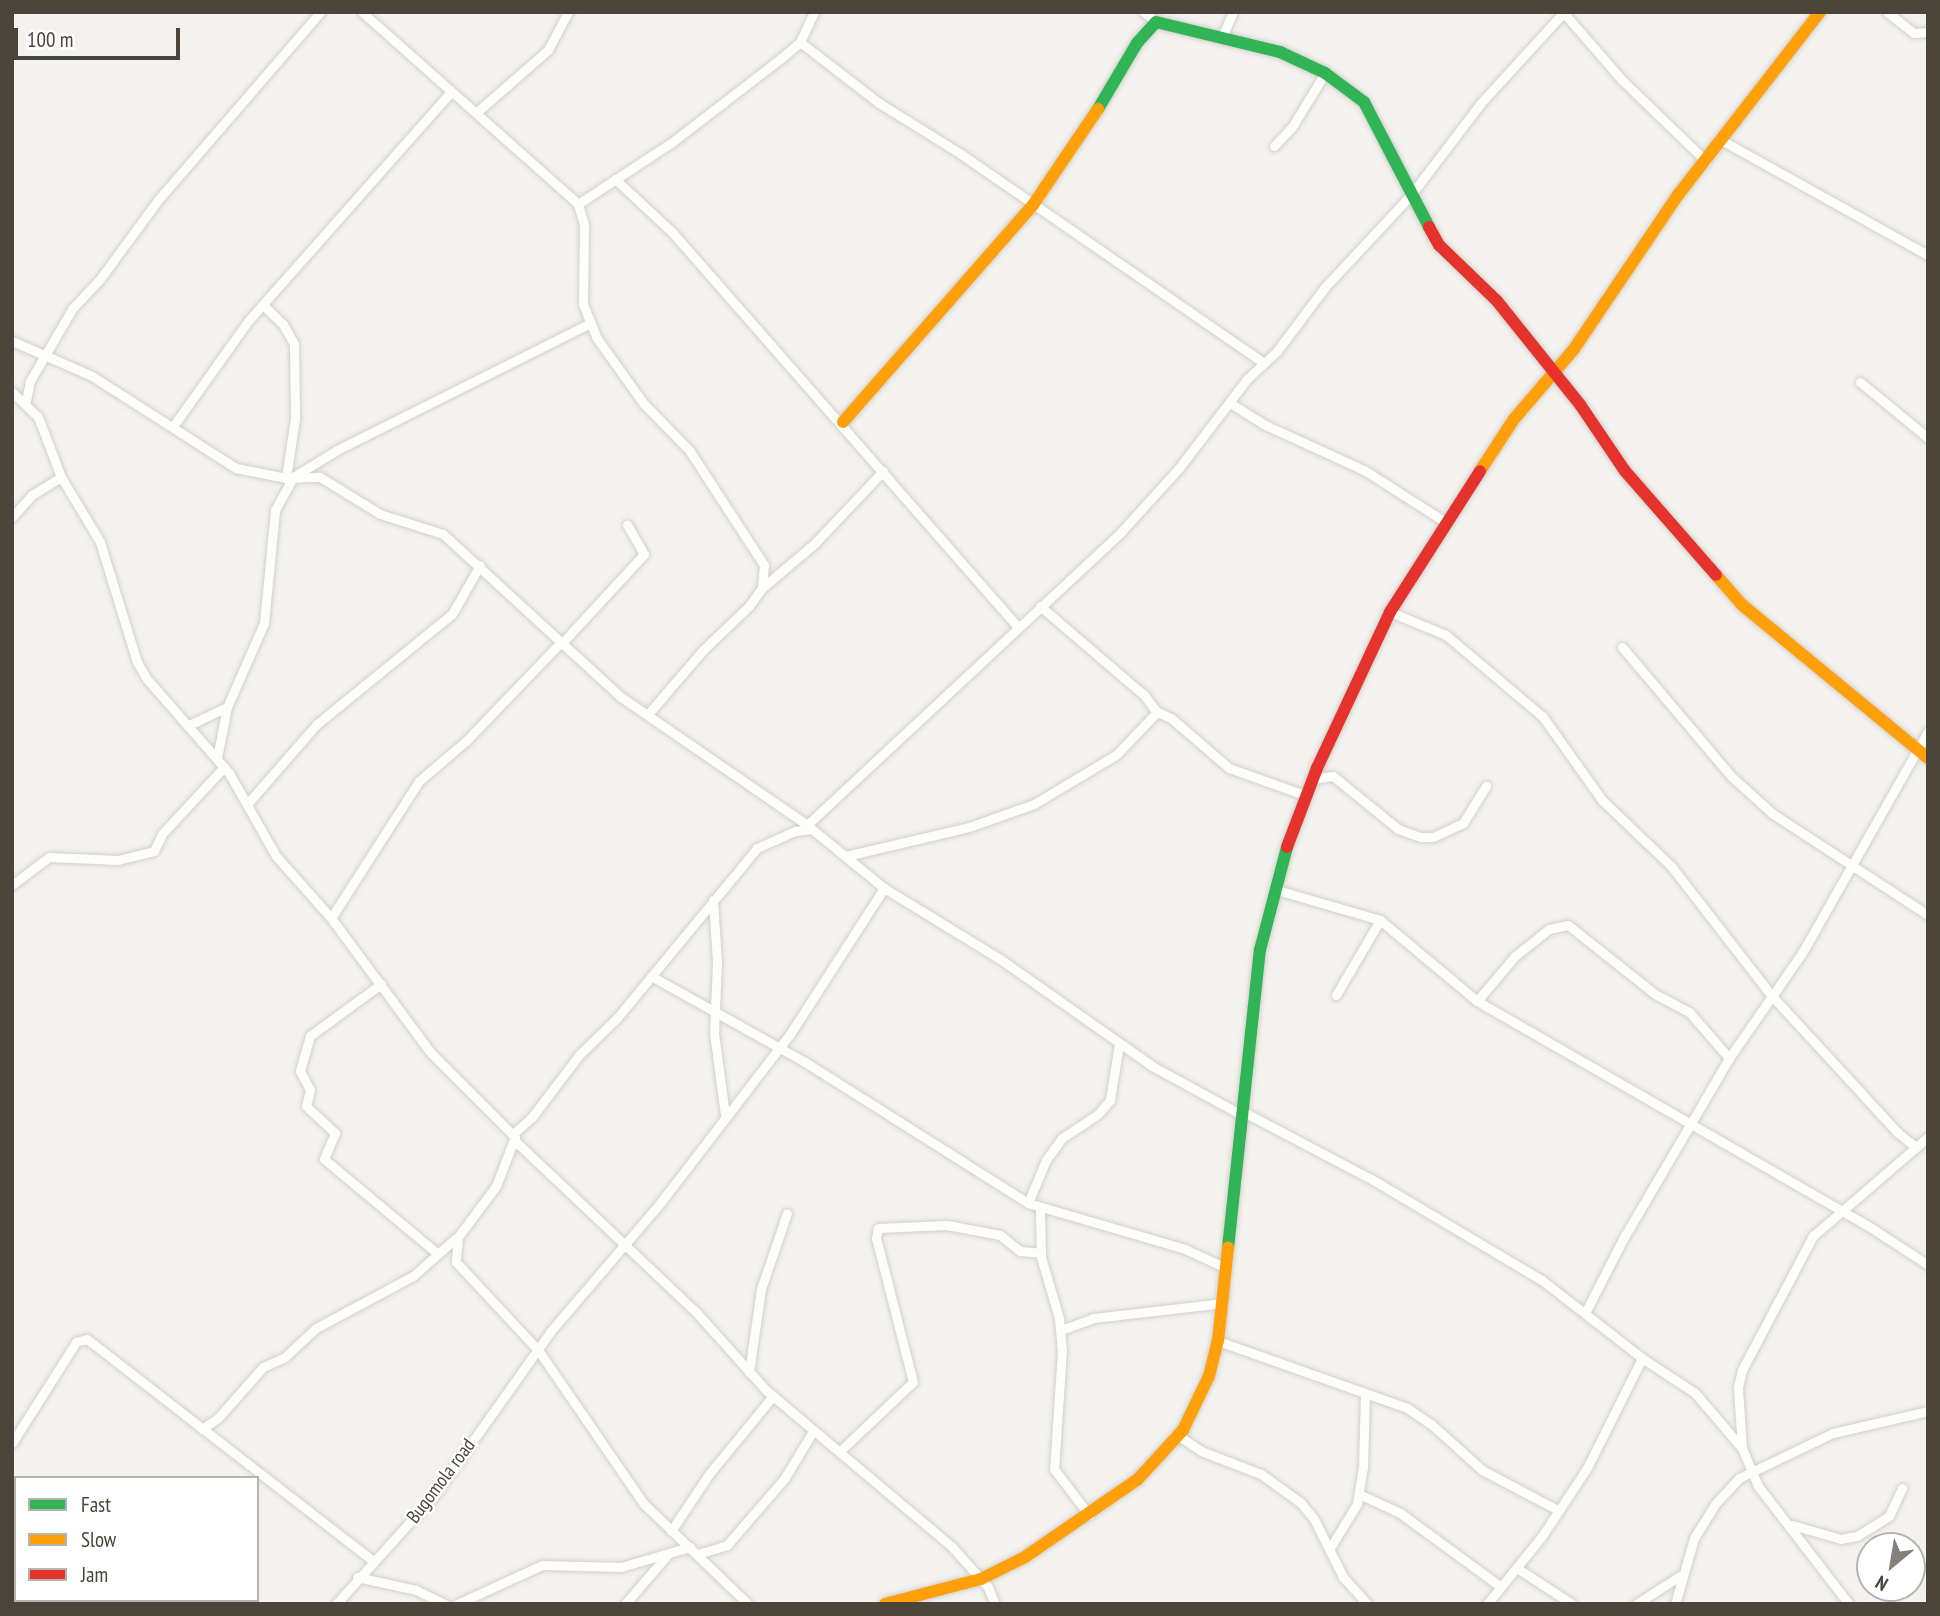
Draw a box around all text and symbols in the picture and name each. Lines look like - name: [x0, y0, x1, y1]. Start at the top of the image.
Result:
- scale bar: [18, 14, 184, 58]
- text: 100 m: [27, 26, 73, 53]
- street label: Bugomola road: [402, 1434, 480, 1528]
- legend: [14, 1476, 259, 1602]
- text: Fast: [81, 1491, 111, 1518]
- text: Slow: [81, 1526, 116, 1553]
- north arrow: [1856, 1532, 1926, 1602]
- text: Jam: [81, 1561, 108, 1588]
- text: N: [1871, 1570, 1892, 1596]

